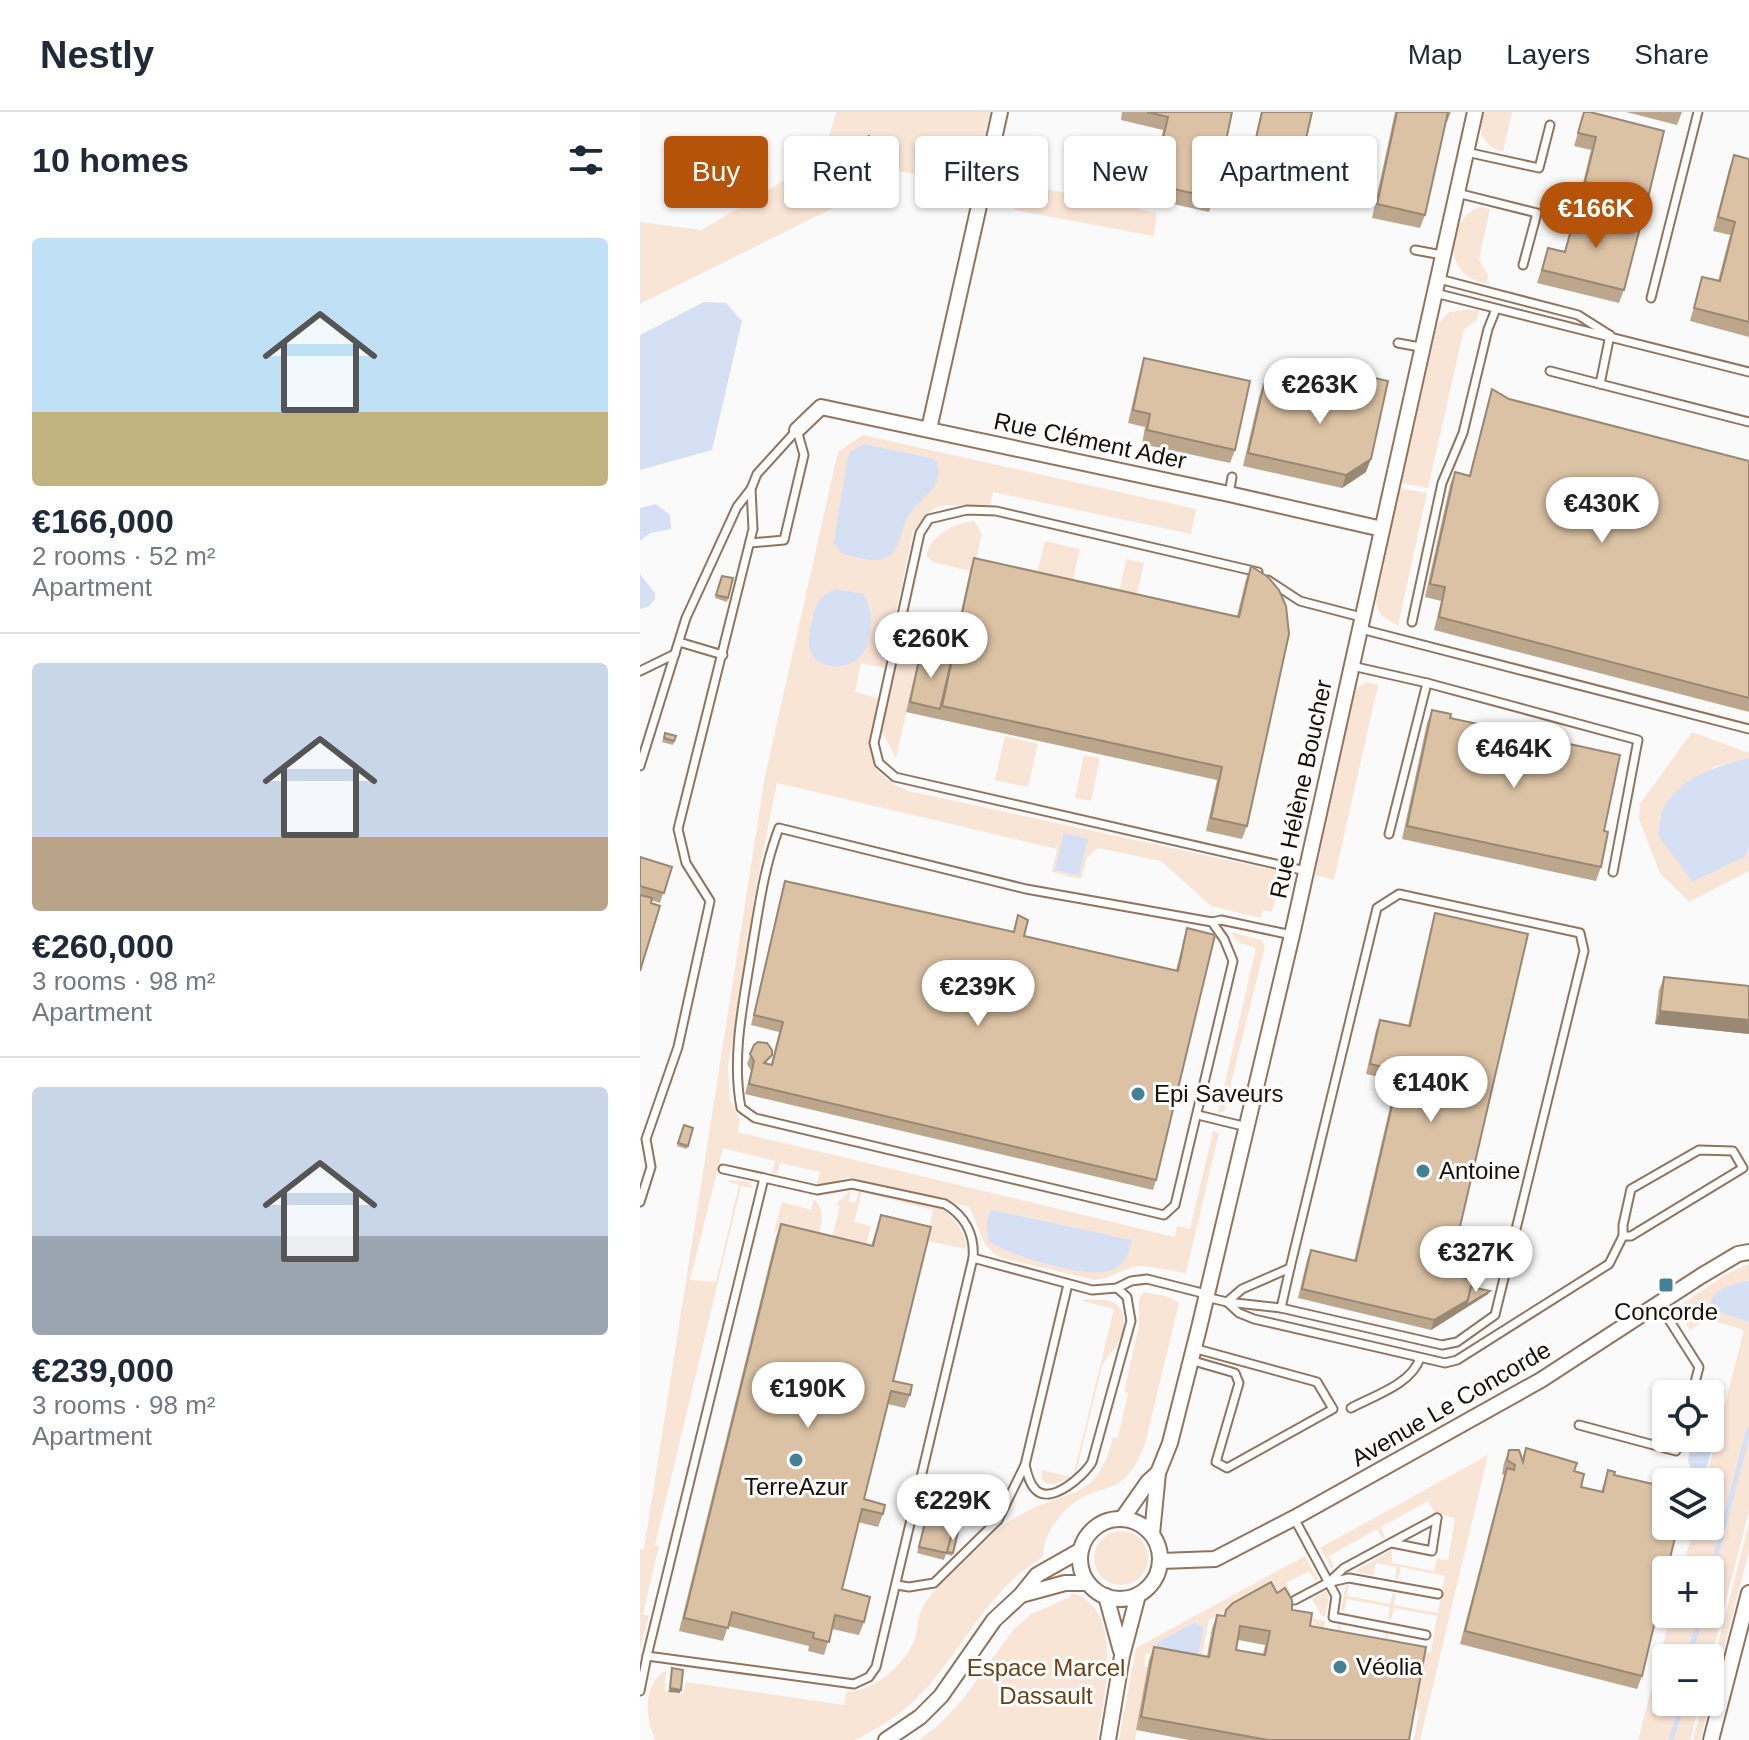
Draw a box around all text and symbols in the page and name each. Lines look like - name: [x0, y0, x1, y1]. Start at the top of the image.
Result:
- text: Nestly: [40, 34, 154, 76]
- text: Map: [1408, 39, 1462, 70]
- text: Layers: [1506, 39, 1590, 70]
- text: Share: [1634, 39, 1709, 70]
- chip: Buy: [664, 136, 768, 208]
- chip: Rent: [784, 136, 899, 208]
- chip: Filters: [915, 136, 1048, 208]
- chip: New: [1064, 136, 1176, 208]
- chip: Apartment: [1192, 136, 1377, 208]
- icon: filters: [564, 138, 608, 182]
- text: 10 homes: [32, 141, 189, 179]
- pin: €166K: [1540, 182, 1652, 250]
- text: €166K: [1558, 193, 1634, 223]
- icon: home: [248, 290, 392, 434]
- pin: €263K: [1264, 358, 1376, 426]
- text: €263K: [1282, 369, 1358, 399]
- street label: Rue Clément Ader: [991, 407, 1189, 474]
- pin: €430K: [1546, 477, 1658, 545]
- text: €430K: [1564, 488, 1640, 518]
- text: €166,000: [32, 502, 174, 540]
- text: 2 rooms · 52 m²: [32, 541, 216, 571]
- text: Apartment: [32, 572, 152, 602]
- pin: €260K: [875, 612, 987, 680]
- text: €260K: [893, 623, 969, 653]
- street label: Rue Hélène Boucher: [1264, 677, 1337, 901]
- icon: home: [248, 715, 392, 859]
- pin: €464K: [1458, 722, 1570, 790]
- text: €464K: [1476, 733, 1552, 763]
- text: €260,000: [32, 927, 174, 965]
- pin: €239K: [922, 960, 1034, 1028]
- text: 3 rooms · 98 m²: [32, 966, 216, 996]
- text: €239K: [940, 971, 1016, 1001]
- text: Apartment: [32, 997, 152, 1027]
- pin: €140K: [1375, 1056, 1487, 1124]
- text: €140K: [1393, 1067, 1469, 1097]
- place label: Epi Saveurs: [1154, 1080, 1283, 1107]
- marker: Epi Saveurs: [1129, 1085, 1147, 1103]
- icon: home: [248, 1139, 392, 1283]
- place label: Antoine: [1439, 1157, 1520, 1184]
- marker: Antoine: [1414, 1162, 1432, 1180]
- pin: €327K: [1420, 1226, 1532, 1294]
- text: €327K: [1438, 1237, 1514, 1267]
- marker: Concorde: [1657, 1276, 1675, 1294]
- place label: Concorde: [1614, 1298, 1718, 1325]
- street label: Avenue Le Concorde: [1347, 1336, 1555, 1472]
- text: €239,000: [32, 1351, 174, 1389]
- pin: €190K: [752, 1362, 864, 1430]
- text: €190K: [770, 1373, 846, 1403]
- map controls: [1652, 1380, 1724, 1716]
- button: locate: [1652, 1380, 1724, 1452]
- text: 3 rooms · 98 m²: [32, 1390, 216, 1420]
- text: Apartment: [32, 1421, 152, 1451]
- marker: TerreAzur: [787, 1451, 805, 1469]
- button: layers: [1652, 1468, 1724, 1540]
- place label: TerreAzur: [744, 1473, 848, 1500]
- pin: €229K: [897, 1474, 1009, 1542]
- text: €229K: [915, 1485, 991, 1515]
- button: +: [1652, 1556, 1724, 1628]
- button: −: [1652, 1644, 1724, 1716]
- place label: Véolia: [1356, 1653, 1423, 1680]
- park label: Espace Marcel Dassault: [967, 1654, 1125, 1709]
- marker: Véolia: [1331, 1658, 1349, 1676]

